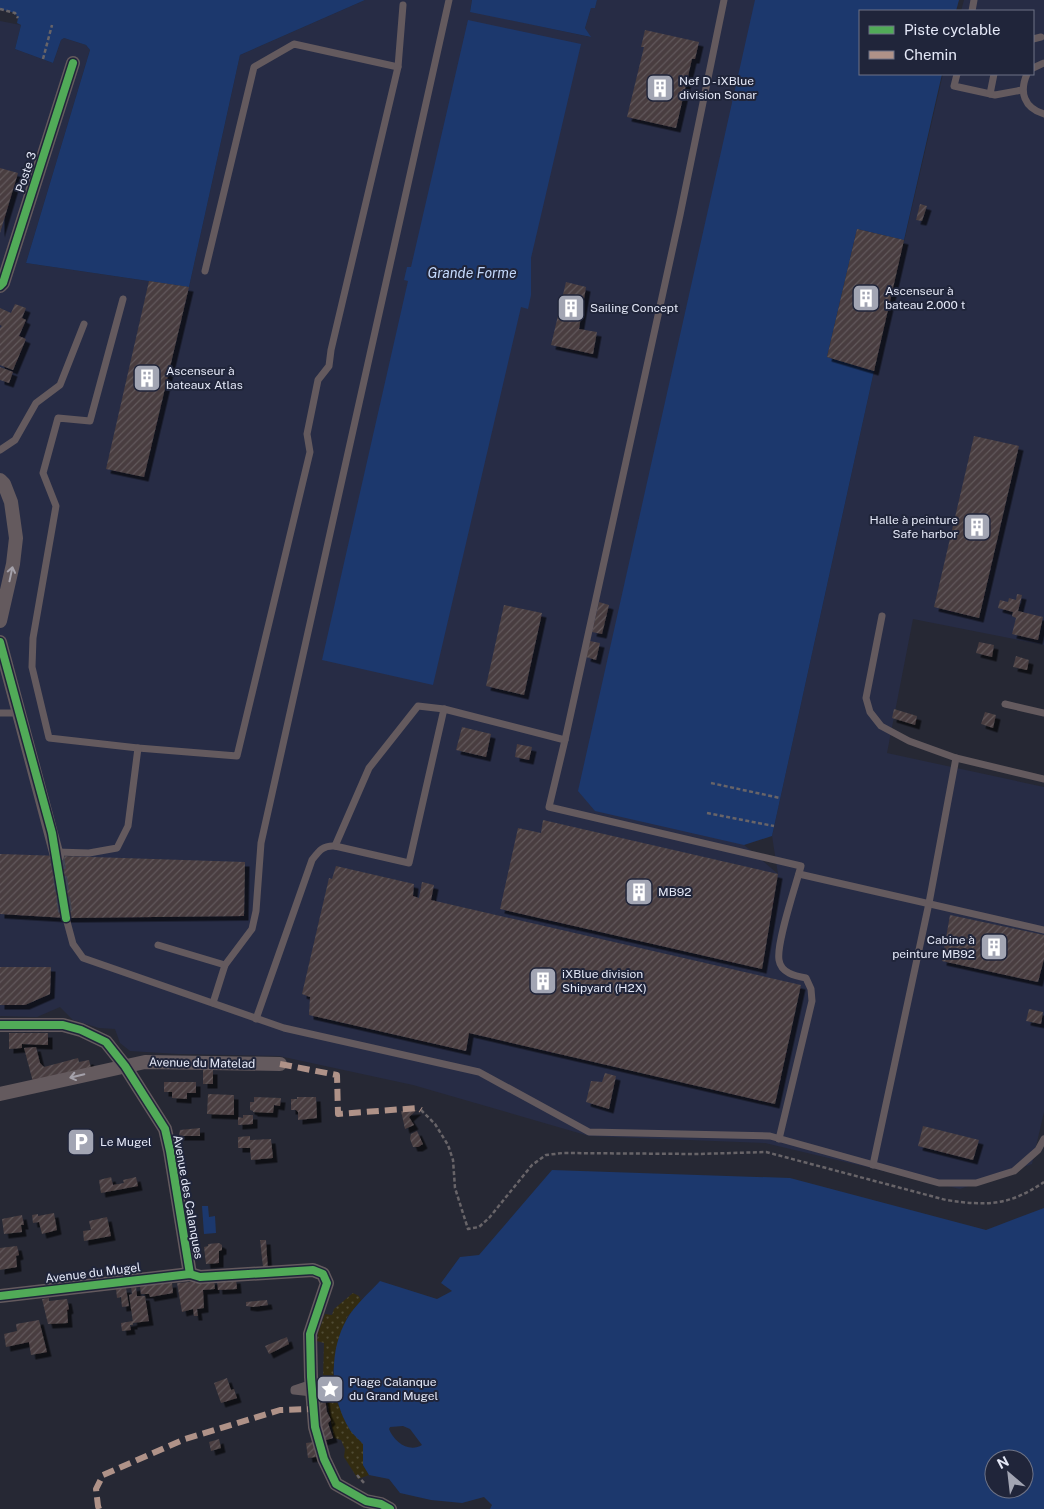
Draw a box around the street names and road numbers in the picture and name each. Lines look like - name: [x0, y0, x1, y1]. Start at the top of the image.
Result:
- street label: Poste 3: [13, 150, 39, 194]
- street label: Avenue du Matelad: [149, 1055, 255, 1071]
- street label: Avenue des Calanques: [170, 1134, 206, 1260]
- street label: Avenue du Mugel: [44, 1260, 142, 1286]

